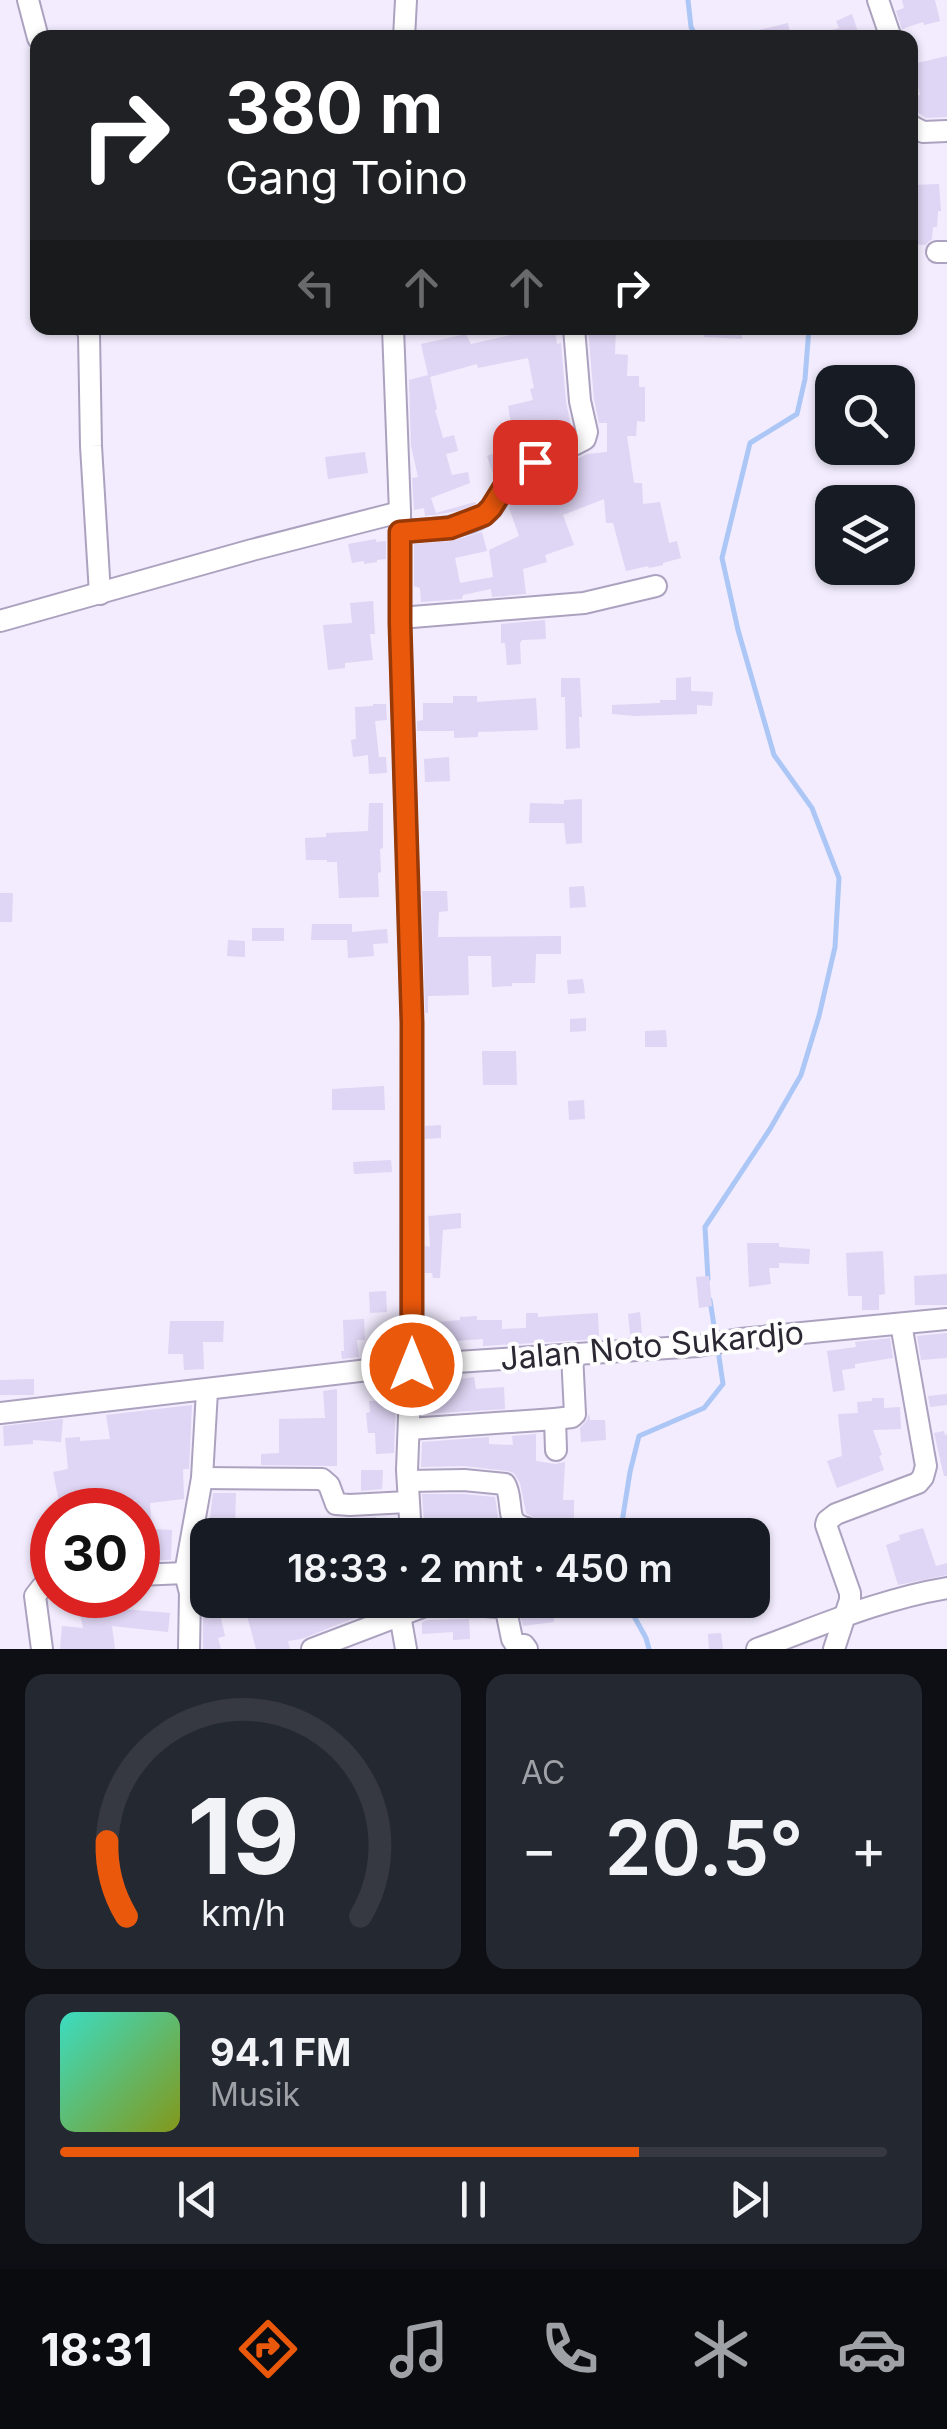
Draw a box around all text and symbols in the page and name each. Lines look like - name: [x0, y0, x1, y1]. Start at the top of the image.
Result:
- text: 380 m: [225, 65, 443, 150]
- icon: right: [60, 70, 190, 200]
- text: Gang Toino: [225, 150, 468, 205]
- icon: left: [289, 260, 344, 315]
- icon: ahead: [394, 260, 449, 315]
- icon: ahead: [499, 260, 554, 315]
- icon: right: [604, 260, 659, 315]
- map controls: [815, 365, 915, 585]
- button: search: [815, 365, 915, 465]
- pin: [493, 420, 578, 505]
- icon: arrive: [508, 435, 563, 490]
- button: layers: [815, 485, 915, 585]
- position arrow: [360, 1313, 464, 1417]
- street label: Jalan Noto Sukardjo: [499, 1313, 805, 1378]
- speed limit sign: 30: [30, 1488, 160, 1618]
- text: 18:33 · 2 mnt · 450 m: [287, 1545, 673, 1591]
- text: AC: [521, 1753, 565, 1792]
- text: 19: [187, 1773, 299, 1899]
- text: 20.5°: [605, 1802, 803, 1893]
- text: −: [521, 1816, 557, 1882]
- text: +: [851, 1816, 887, 1882]
- text: km/h: [201, 1891, 285, 1935]
- text: 94.1 FM: [210, 2029, 351, 2075]
- text: Musik: [210, 2075, 300, 2114]
- icon: previous: [170, 2172, 225, 2227]
- icon: pause: [446, 2172, 501, 2227]
- icon: next: [722, 2172, 777, 2227]
- icon: directions: [233, 2314, 303, 2384]
- icon: music: [384, 2314, 454, 2384]
- icon: phone: [535, 2314, 605, 2384]
- icon: climate: [686, 2314, 756, 2384]
- icon: car: [837, 2314, 907, 2384]
- text: 18:31: [40, 2322, 153, 2377]

